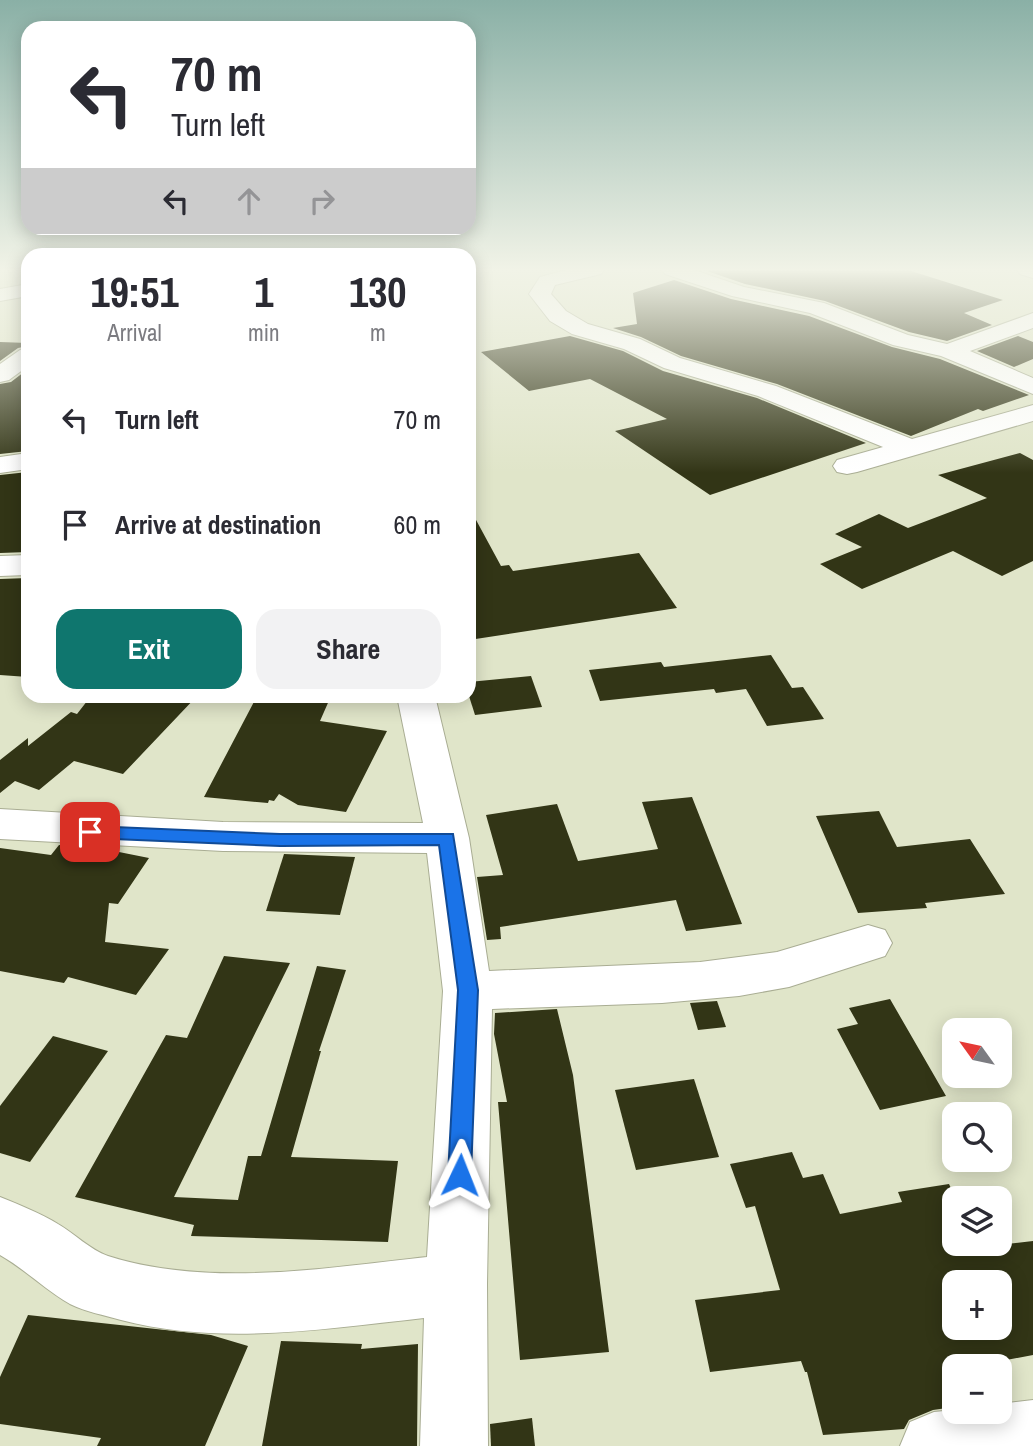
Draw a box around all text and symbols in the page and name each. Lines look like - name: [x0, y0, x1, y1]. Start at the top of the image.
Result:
- text: 70 m: [171, 40, 263, 106]
- icon: left: [56, 49, 147, 140]
- text: Turn left: [171, 103, 265, 146]
- icon: left: [157, 182, 195, 220]
- icon: ahead: [230, 182, 268, 220]
- icon: right: [303, 182, 341, 220]
- text: 19:51: [91, 264, 179, 320]
- text: 1: [254, 264, 273, 320]
- text: 130: [349, 264, 407, 320]
- text: Arrival: [107, 317, 162, 348]
- text: min: [248, 317, 280, 348]
- text: m: [370, 317, 386, 348]
- icon: left: [56, 401, 94, 439]
- text: Turn left: [115, 402, 199, 437]
- text: 70 m: [394, 402, 441, 437]
- icon: arrive: [56, 506, 94, 544]
- text: Arrive at destination: [115, 507, 321, 542]
- text: 60 m: [394, 507, 441, 542]
- button: Exit: [56, 609, 242, 689]
- button: Share: [256, 609, 441, 689]
- pin: [60, 802, 120, 862]
- icon: arrive: [71, 813, 109, 851]
- north arrow: [942, 1018, 1012, 1088]
- map controls: [942, 1018, 1012, 1424]
- button: search: [942, 1102, 1012, 1172]
- position arrow: [423, 1138, 497, 1212]
- button: layers: [942, 1186, 1012, 1256]
- button: +: [942, 1270, 1012, 1340]
- button: −: [942, 1354, 1012, 1424]

